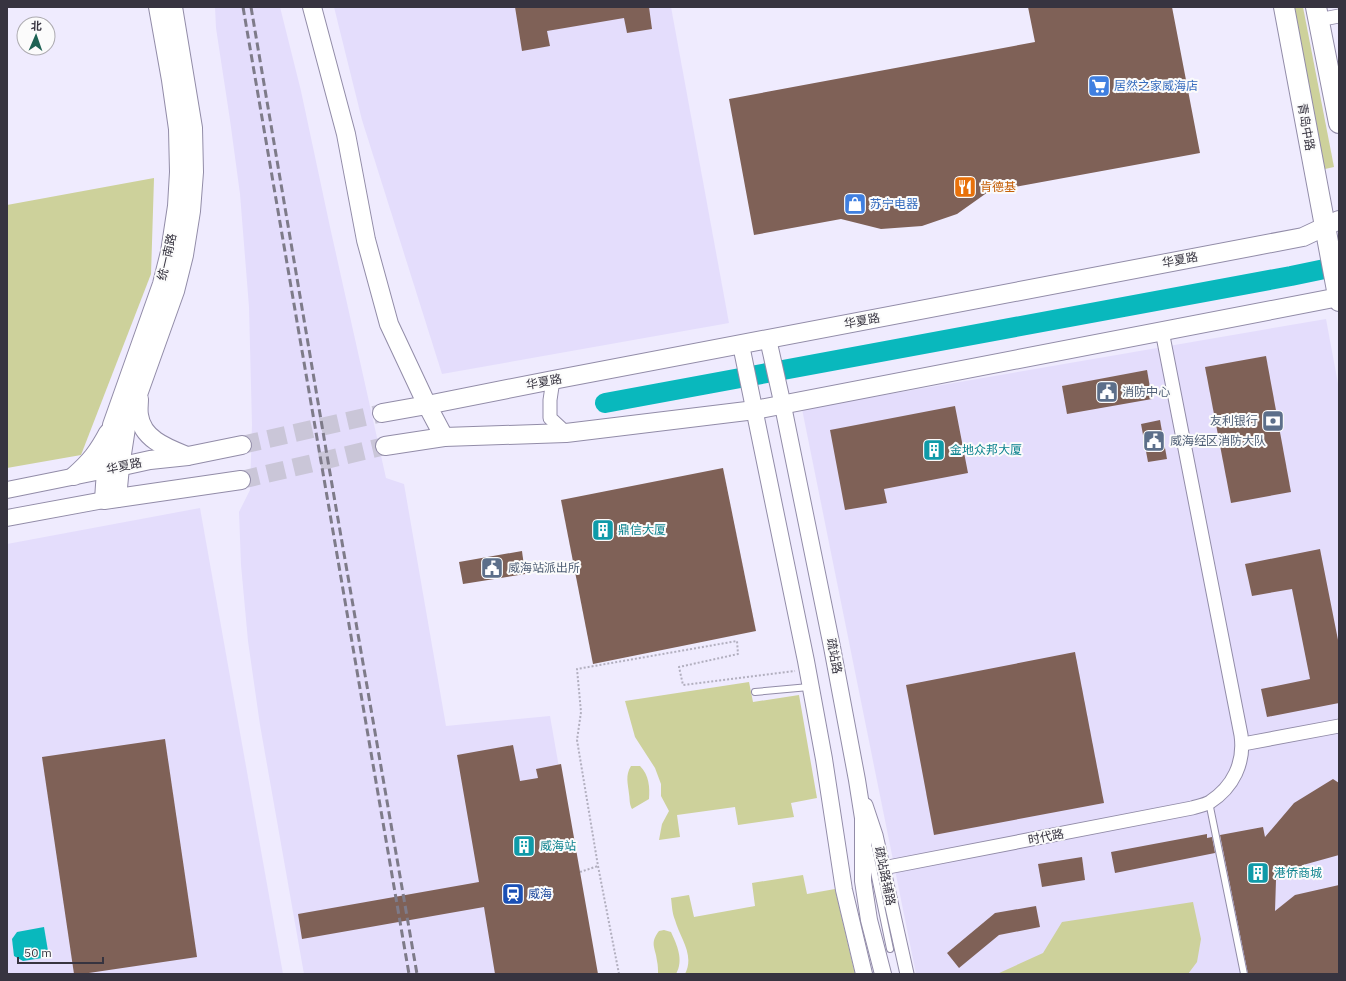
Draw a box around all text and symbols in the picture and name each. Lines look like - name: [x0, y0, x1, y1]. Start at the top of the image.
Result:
- north arrow: [16, 16, 56, 56]
- text: 北: [31, 19, 42, 33]
- supermarket icon: 居然之家威海店: [1086, 73, 1112, 99]
- place label: 居然之家威海店: [1114, 78, 1198, 93]
- street label: 青岛中路: [1295, 102, 1318, 152]
- restaurant icon: 肯德基: [952, 174, 978, 200]
- place label: 肯德基: [980, 179, 1016, 194]
- shop icon: 苏宁电器: [842, 191, 868, 217]
- place label: 苏宁电器: [870, 196, 918, 211]
- street label: 统一南路: [154, 232, 179, 282]
- street label: 华夏路: [1161, 249, 1199, 270]
- street label: 华夏路: [843, 310, 881, 331]
- street label: 华夏路: [525, 371, 563, 392]
- public building icon: 消防中心: [1094, 379, 1120, 405]
- place label: 消防中心: [1122, 384, 1170, 399]
- bank icon: 友利银行: [1260, 408, 1286, 434]
- place label: 友利银行: [1210, 413, 1258, 428]
- public building icon: 威海经区消防大队: [1141, 428, 1167, 454]
- place label: 威海经区消防大队: [1170, 433, 1266, 448]
- building icon: 金地众邦大厦: [921, 437, 947, 463]
- place label: 金地众邦大厦: [950, 442, 1022, 457]
- street label: 华夏路: [105, 454, 143, 477]
- building icon: 鼎信大厦: [590, 517, 616, 543]
- place label: 鼎信大厦: [618, 522, 666, 537]
- public building icon: 威海站派出所: [479, 555, 505, 581]
- place label: 威海站派出所: [508, 560, 580, 575]
- street label: 疏站路: [824, 637, 845, 675]
- street label: 时代路: [1027, 826, 1065, 847]
- building icon: 威海站: [511, 833, 537, 859]
- place label: 威海站: [540, 838, 576, 853]
- street label: 疏站路辅路: [872, 845, 899, 907]
- building icon: 港侨商城: [1245, 860, 1271, 886]
- place label: 港侨商城: [1274, 865, 1322, 880]
- station icon: 威海: [500, 881, 526, 907]
- place label: 威海: [528, 886, 552, 901]
- scale bar: [18, 939, 103, 965]
- text: 50 m: [24, 945, 52, 960]

